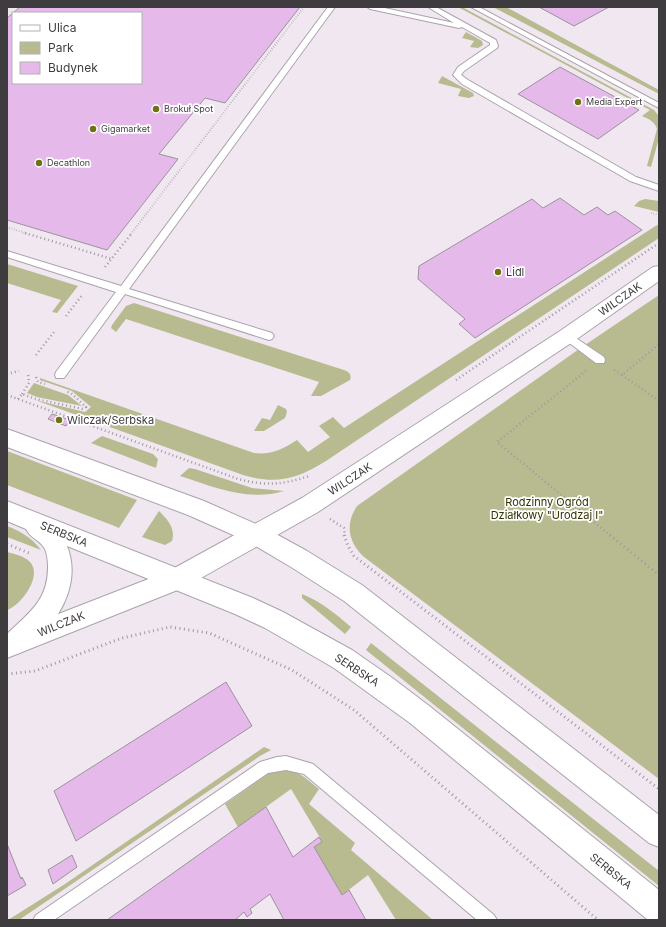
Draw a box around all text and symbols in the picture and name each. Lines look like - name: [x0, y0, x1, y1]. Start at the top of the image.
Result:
- legend: [12, 12, 142, 84]
- text: Ulica: [48, 20, 76, 35]
- text: Park: [48, 40, 74, 55]
- text: Budynek: [48, 60, 98, 75]
- place label: Media Expert: [586, 96, 642, 107]
- marker: Media Expert: [573, 97, 583, 107]
- place label: Brokuł Spot: [164, 103, 213, 114]
- marker: Brokuł Spot: [151, 104, 161, 114]
- place label: Gigamarket: [101, 123, 150, 134]
- marker: Gigamarket: [88, 124, 98, 134]
- place label: Decathlon: [47, 157, 90, 168]
- marker: Decathlon: [34, 158, 44, 168]
- place label: Lidl: [506, 265, 524, 279]
- marker: Lidl: [493, 267, 503, 277]
- street label: WILCZAK: [596, 279, 645, 319]
- place label: Wilczak/Serbska: [67, 413, 154, 427]
- marker: Wilczak/Serbska: [54, 415, 64, 425]
- street label: WILCZAK: [325, 459, 375, 498]
- park label: Rodzinny Ogród Działkowy "Urodzaj I": [491, 495, 603, 522]
- street label: SERBSKA: [38, 518, 90, 550]
- street label: WILCZAK: [35, 608, 87, 640]
- street label: SERBSKA: [332, 651, 382, 690]
- street label: SERBSKA: [587, 850, 635, 892]

